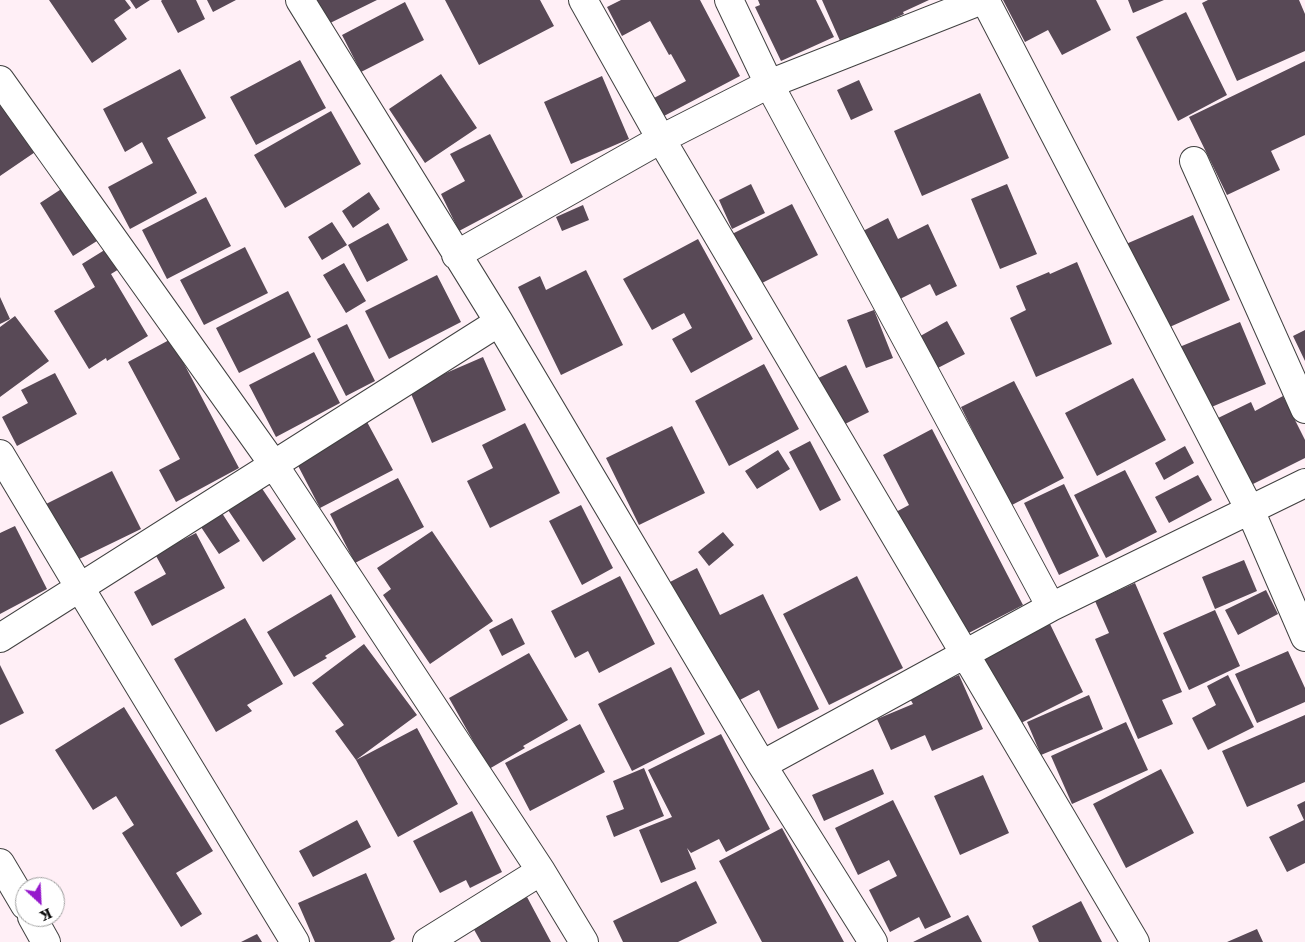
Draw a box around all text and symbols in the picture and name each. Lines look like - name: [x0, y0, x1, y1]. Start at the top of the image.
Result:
- north arrow: [15, 877, 65, 927]
- text: K: [38, 905, 54, 924]

